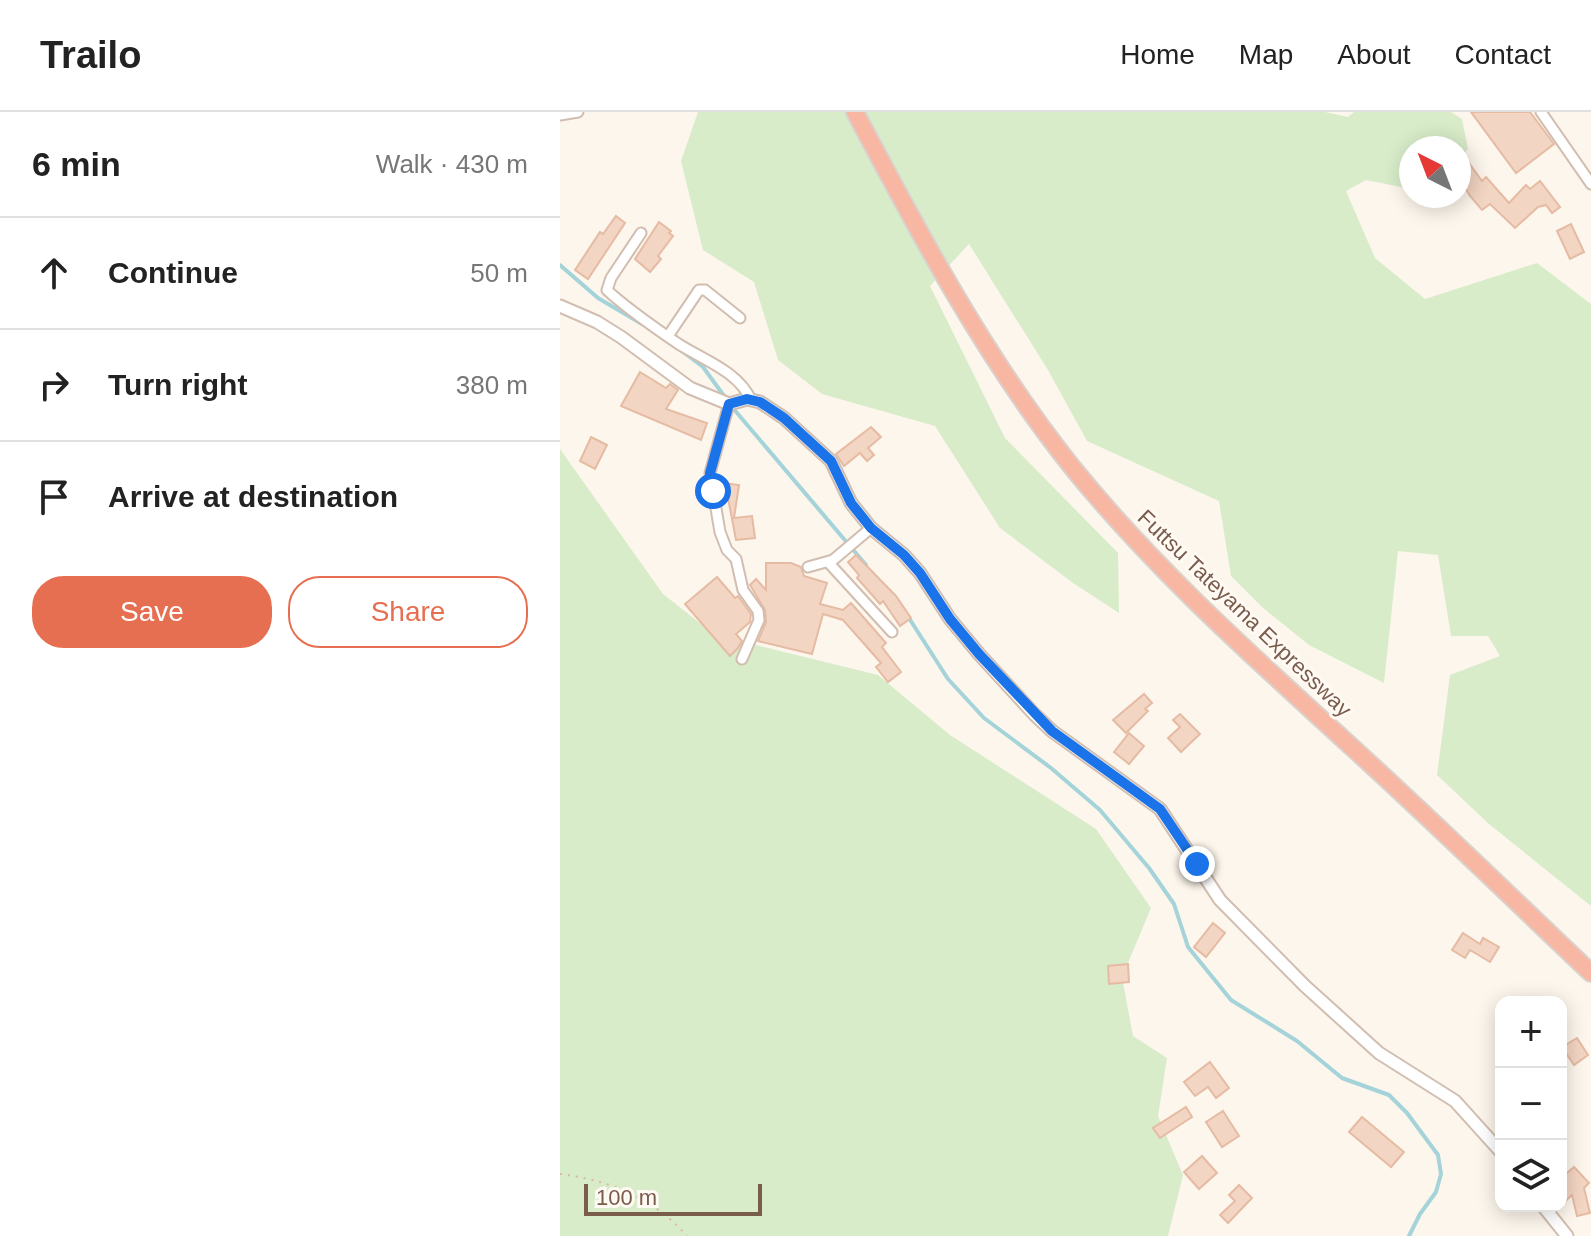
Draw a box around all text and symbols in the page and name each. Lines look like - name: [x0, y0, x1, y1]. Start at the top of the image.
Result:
- text: Trailo: [40, 34, 141, 76]
- text: Home: [1120, 39, 1195, 70]
- text: Map: [1239, 39, 1293, 70]
- text: About: [1337, 39, 1411, 70]
- text: Contact: [1455, 39, 1551, 70]
- north arrow: [1399, 136, 1471, 208]
- text: 6 min: [32, 145, 121, 183]
- text: Walk · 430 m: [376, 149, 528, 179]
- icon: ahead: [32, 251, 76, 295]
- text: Continue: [108, 256, 238, 289]
- text: 50 m: [470, 258, 528, 288]
- icon: right: [32, 363, 76, 407]
- text: Turn right: [108, 368, 247, 401]
- text: 380 m: [456, 370, 528, 400]
- route start: [695, 473, 731, 509]
- icon: arrive: [32, 475, 76, 519]
- text: Arrive at destination: [108, 480, 398, 513]
- street label: Futtsu Tateyama Expressway: [1133, 505, 1357, 722]
- button: Save: [32, 576, 272, 648]
- button: Share: [288, 576, 528, 648]
- route end: [1179, 846, 1215, 882]
- map controls: [1495, 996, 1567, 1212]
- button: +: [1495, 996, 1567, 1068]
- button: −: [1495, 1068, 1567, 1140]
- button: layers: [1495, 1140, 1567, 1212]
- scale bar: [584, 1180, 762, 1216]
- text: 100 m: [596, 1185, 657, 1210]

